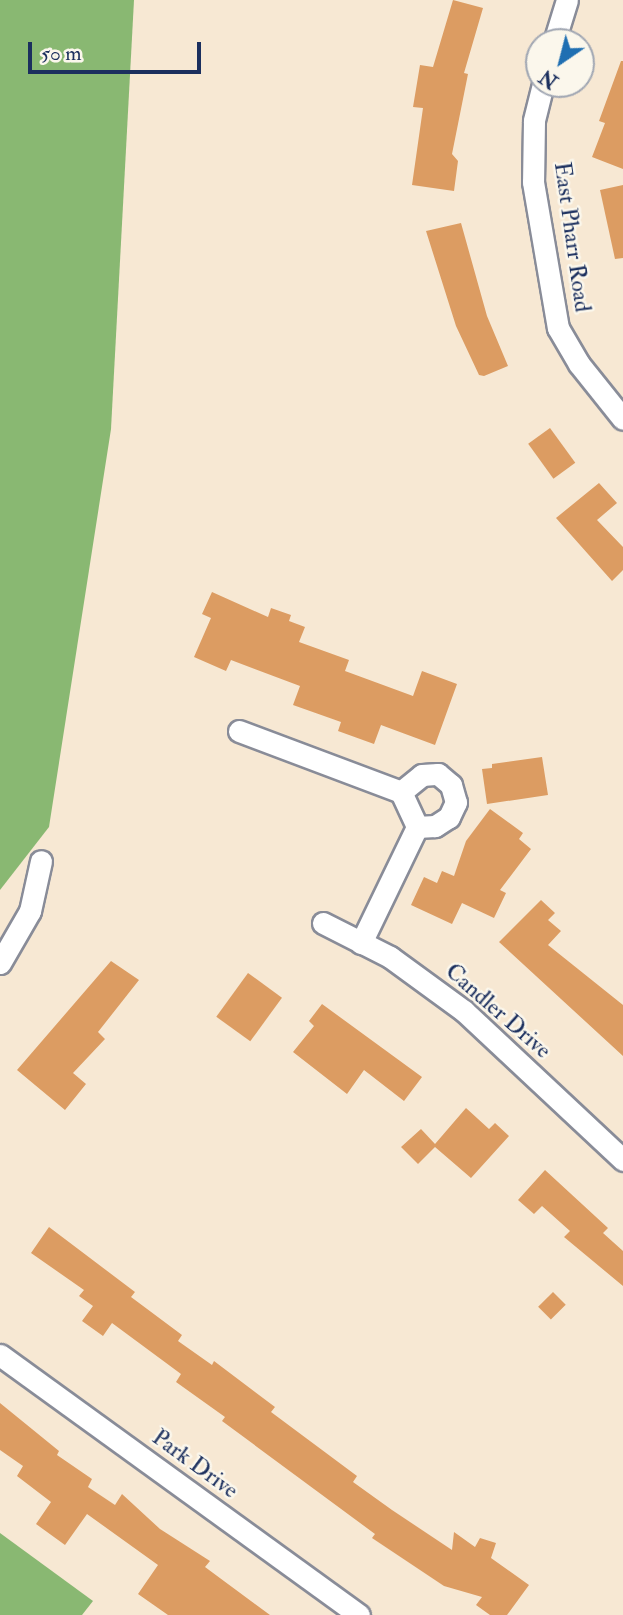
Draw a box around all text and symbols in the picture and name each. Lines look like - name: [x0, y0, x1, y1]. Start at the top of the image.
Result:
- scale bar: [32, 28, 205, 72]
- north arrow: [525, 28, 595, 98]
- text: 50 m: [41, 40, 82, 67]
- text: N: [535, 64, 563, 93]
- street label: East Pharr Road: [548, 160, 596, 314]
- street label: Candler Drive: [440, 958, 556, 1064]
- street label: Park Drive: [147, 1424, 243, 1504]

